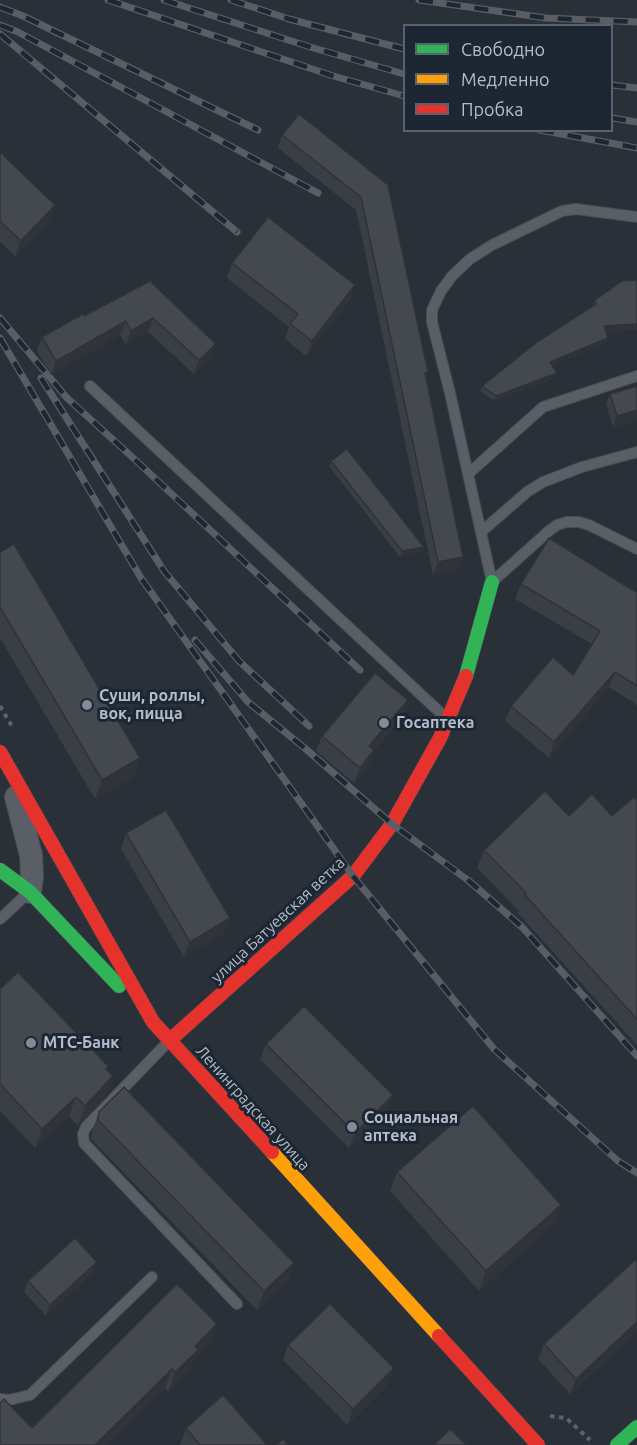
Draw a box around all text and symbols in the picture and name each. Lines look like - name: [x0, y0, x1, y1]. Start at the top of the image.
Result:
- legend: [403, 24, 613, 132]
- text: Свободно: [461, 39, 545, 59]
- text: Медленно: [461, 69, 550, 89]
- text: Пробка: [461, 99, 524, 119]
- place label: Суши, роллы, вок, пицца: [99, 686, 205, 724]
- marker: Суши, роллы, вок, пицца: [80, 698, 94, 712]
- place label: Госаптека: [396, 713, 474, 733]
- marker: Госаптека: [377, 716, 391, 730]
- street label: улица Батуевская ветка: [207, 853, 349, 987]
- place label: МТС-Банк: [43, 1033, 119, 1053]
- marker: МТС-Банк: [24, 1036, 38, 1050]
- street label: Ленинградская улица: [192, 1042, 314, 1174]
- place label: Социальная аптека: [364, 1108, 458, 1146]
- marker: Социальная аптека: [345, 1120, 359, 1134]

